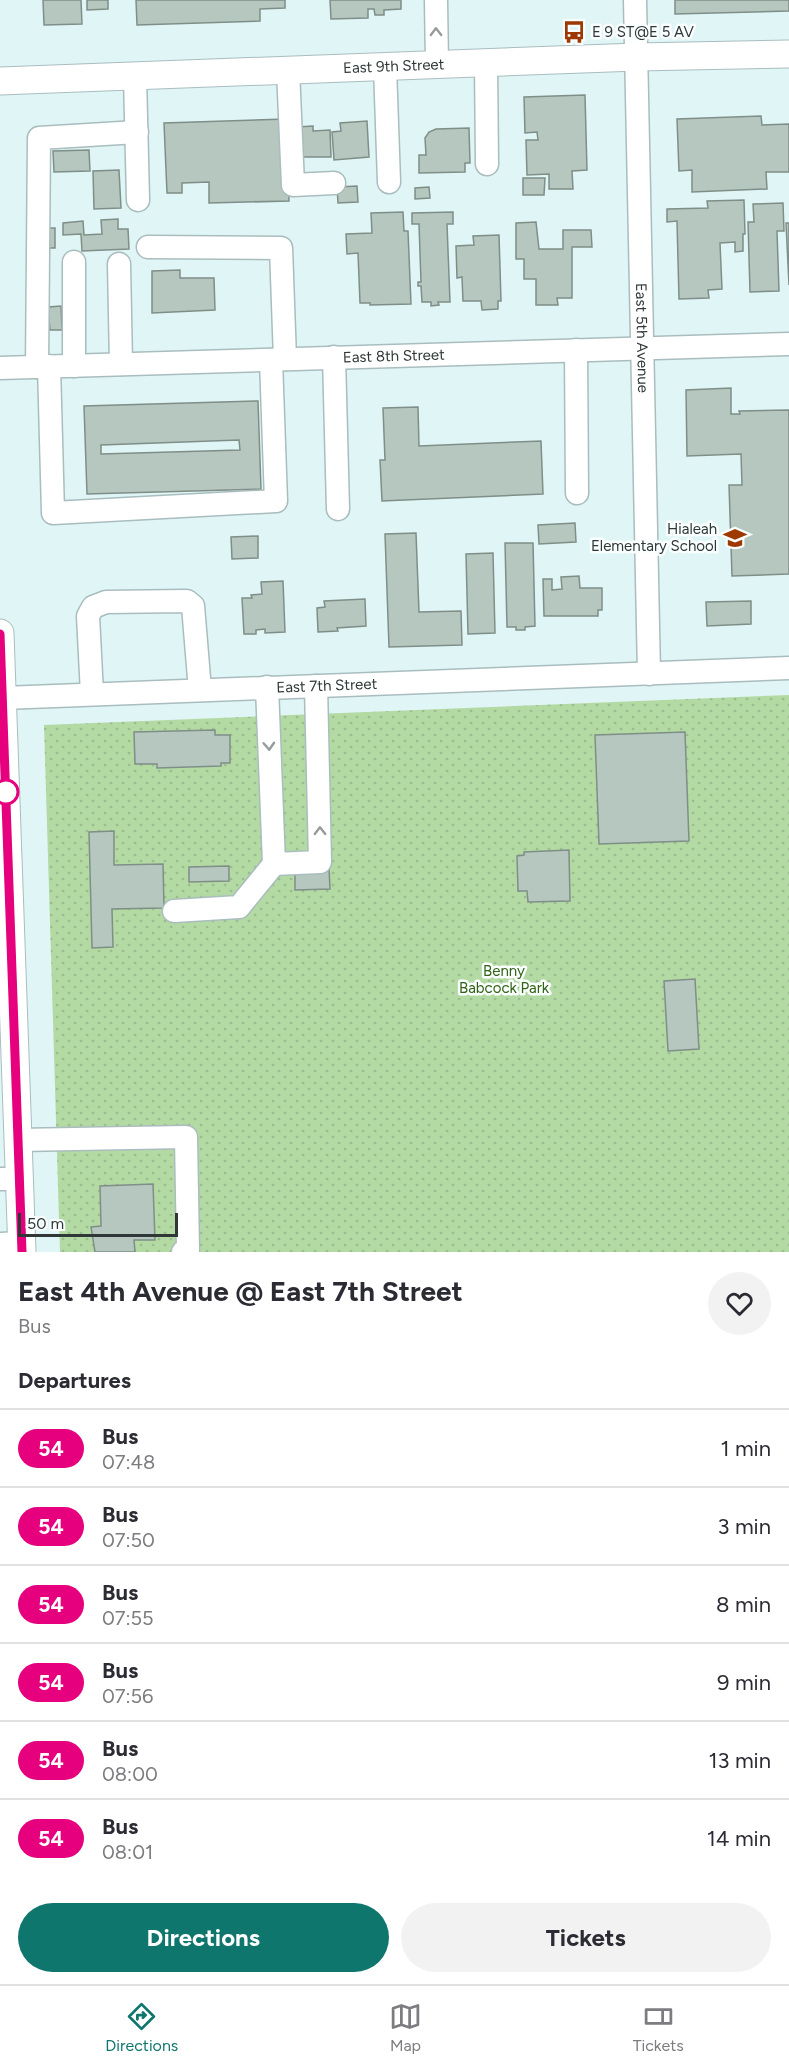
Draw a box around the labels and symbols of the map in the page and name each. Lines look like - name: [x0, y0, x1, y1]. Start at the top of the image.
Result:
- bus stop icon: E 9 ST@E 5 AV: [561, 19, 587, 45]
- place label: E 9 ST@E 5 AV: [592, 23, 695, 41]
- one-way arrow: [430, 28, 443, 37]
- street label: East 9th Street: [343, 55, 445, 77]
- street label: East 5th Avenue: [632, 283, 652, 393]
- street label: East 8th Street: [343, 345, 445, 367]
- place label: Hialeah Elementary School: [591, 520, 717, 555]
- school or university icon: Hialeah Elementary School: [722, 525, 748, 551]
- street label: East 7th Street: [276, 675, 378, 697]
- one-way arrow: [263, 741, 276, 750]
- unlabelled marker: [0, 779, 19, 805]
- one-way arrow: [313, 826, 326, 835]
- park label: Benny Babcock Park: [459, 962, 550, 997]
- scale bar: [18, 1210, 178, 1238]

